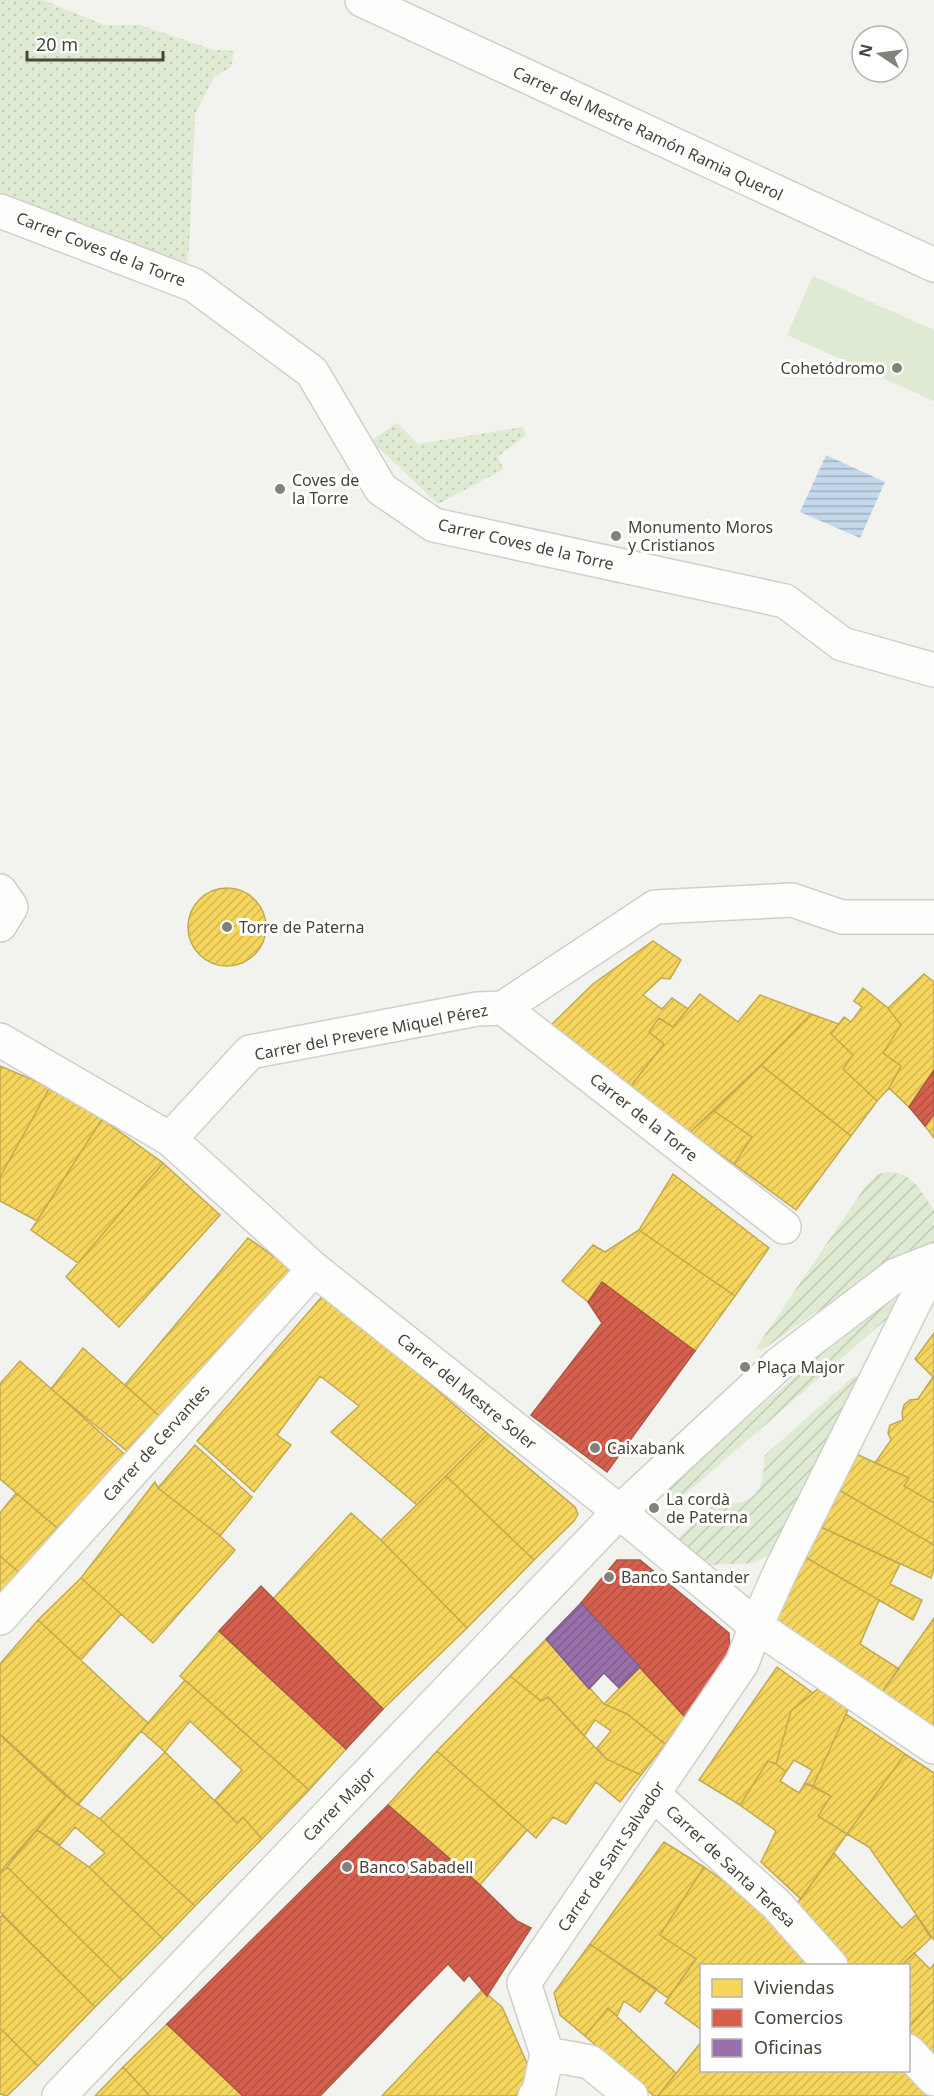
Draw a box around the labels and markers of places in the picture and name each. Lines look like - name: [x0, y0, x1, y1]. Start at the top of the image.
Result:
- place label: Cohetódromo: [780, 357, 885, 379]
- marker: Cohetódromo: [890, 361, 904, 375]
- place label: Coves de la Torre: [292, 469, 359, 509]
- marker: Coves de la Torre: [273, 482, 287, 496]
- place label: Monumento Moros y Cristianos: [628, 516, 773, 556]
- marker: Monumento Moros y Cristianos: [609, 529, 623, 543]
- place label: Torre de Paterna: [239, 916, 365, 938]
- marker: Torre de Paterna: [220, 920, 234, 934]
- place label: Plaça Major: [757, 1356, 845, 1378]
- marker: Plaça Major: [738, 1360, 752, 1374]
- place label: Caixabank: [607, 1437, 685, 1459]
- marker: Caixabank: [588, 1441, 602, 1455]
- place label: La cordà de Paterna: [666, 1488, 748, 1528]
- marker: La cordà de Paterna: [647, 1501, 661, 1515]
- place label: Banco Santander: [621, 1566, 750, 1588]
- marker: Banco Santander: [602, 1570, 616, 1584]
- place label: Banco Sabadell: [359, 1856, 473, 1878]
- marker: Banco Sabadell: [340, 1860, 354, 1874]

